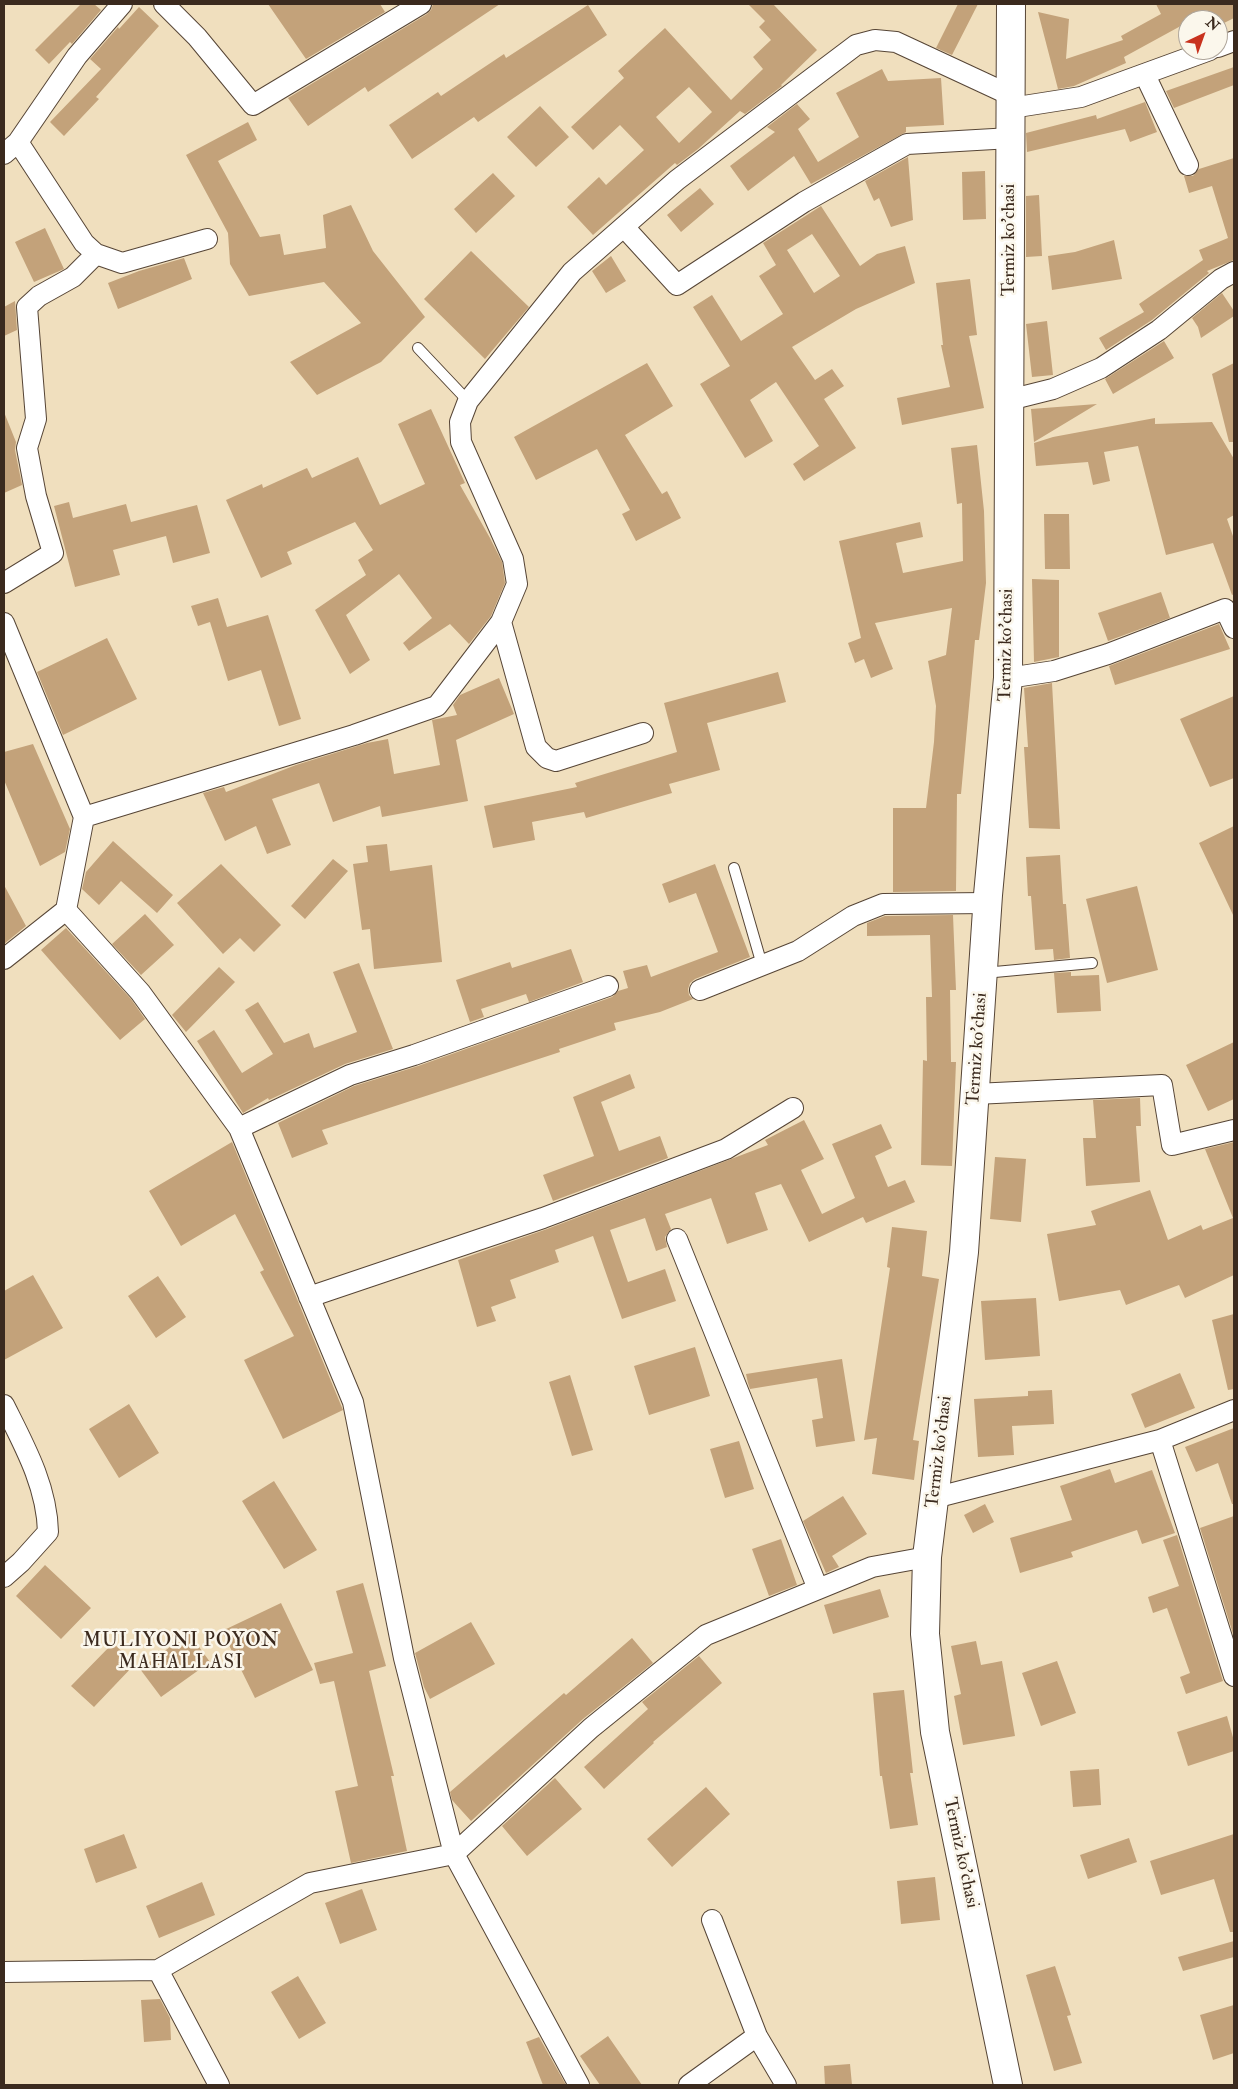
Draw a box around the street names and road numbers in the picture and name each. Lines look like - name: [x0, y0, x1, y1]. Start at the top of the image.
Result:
- street label: Termiz ko'chasi: [999, 184, 1021, 296]
- street label: Termiz ko'chasi: [995, 588, 1019, 702]
- street label: Termiz ko'chasi: [963, 992, 993, 1106]
- street label: Termiz ko'chasi: [922, 1395, 958, 1509]
- street label: Termiz ko'chasi: [938, 1796, 982, 1910]

